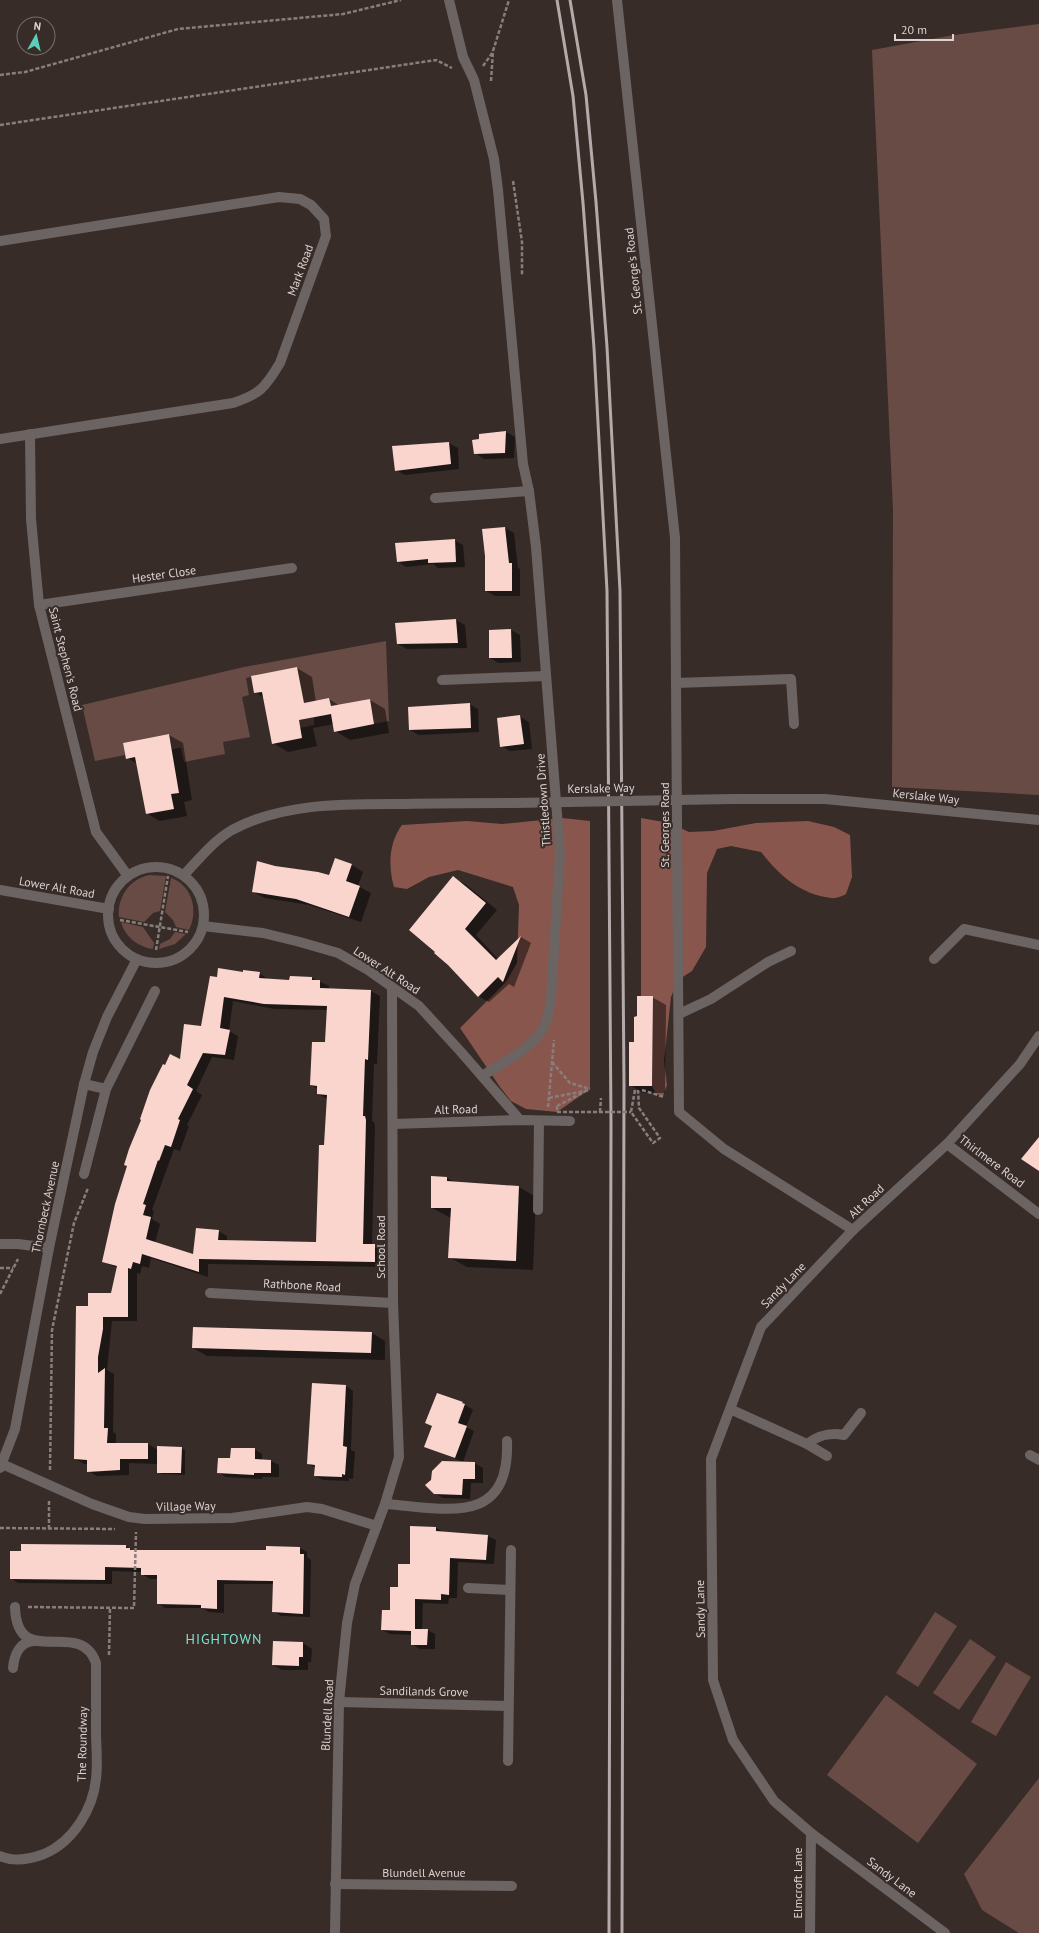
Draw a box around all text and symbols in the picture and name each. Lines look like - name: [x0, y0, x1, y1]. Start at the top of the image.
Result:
- north arrow: [16, 16, 56, 56]
- scale bar: [895, 16, 953, 42]
- text: N: [33, 19, 42, 34]
- text: 20 m: [901, 22, 927, 37]
- street label: St. George's Road: [621, 227, 645, 315]
- street label: Mark Road: [284, 242, 316, 298]
- street label: Hester Close: [131, 562, 197, 586]
- street label: Saint Stephen's Road: [46, 605, 86, 713]
- street label: Thistledown Drive: [532, 753, 554, 847]
- street label: Kerslake Way: [567, 780, 635, 796]
- street label: St. Georges Road: [657, 782, 672, 868]
- street label: Kerslake Way: [892, 785, 961, 807]
- street label: Lower Alt Road: [18, 873, 96, 901]
- street label: Lower Alt Road: [351, 943, 423, 997]
- street label: Alt Road: [434, 1101, 478, 1117]
- street label: Thirlmere Road: [956, 1131, 1028, 1191]
- street label: Thornbeck Avenue: [28, 1160, 62, 1254]
- street label: Alt Road: [845, 1181, 887, 1221]
- street label: School Road: [373, 1215, 388, 1279]
- street label: Sandy Lane: [757, 1259, 809, 1311]
- street label: Rathbone Road: [263, 1275, 341, 1295]
- street label: Village Way: [155, 1498, 216, 1514]
- street label: Sandy Lane: [692, 1580, 708, 1638]
- district label: HIGHTOWN: [186, 1630, 262, 1648]
- street label: Blundell Road: [318, 1679, 336, 1751]
- street label: Sandilands Grove: [379, 1683, 469, 1699]
- street label: The Roundway: [74, 1706, 90, 1782]
- street label: Elmcroft Lane: [790, 1848, 805, 1918]
- street label: Sandy Lane: [864, 1853, 920, 1901]
- street label: Blundell Avenue: [382, 1865, 466, 1880]

